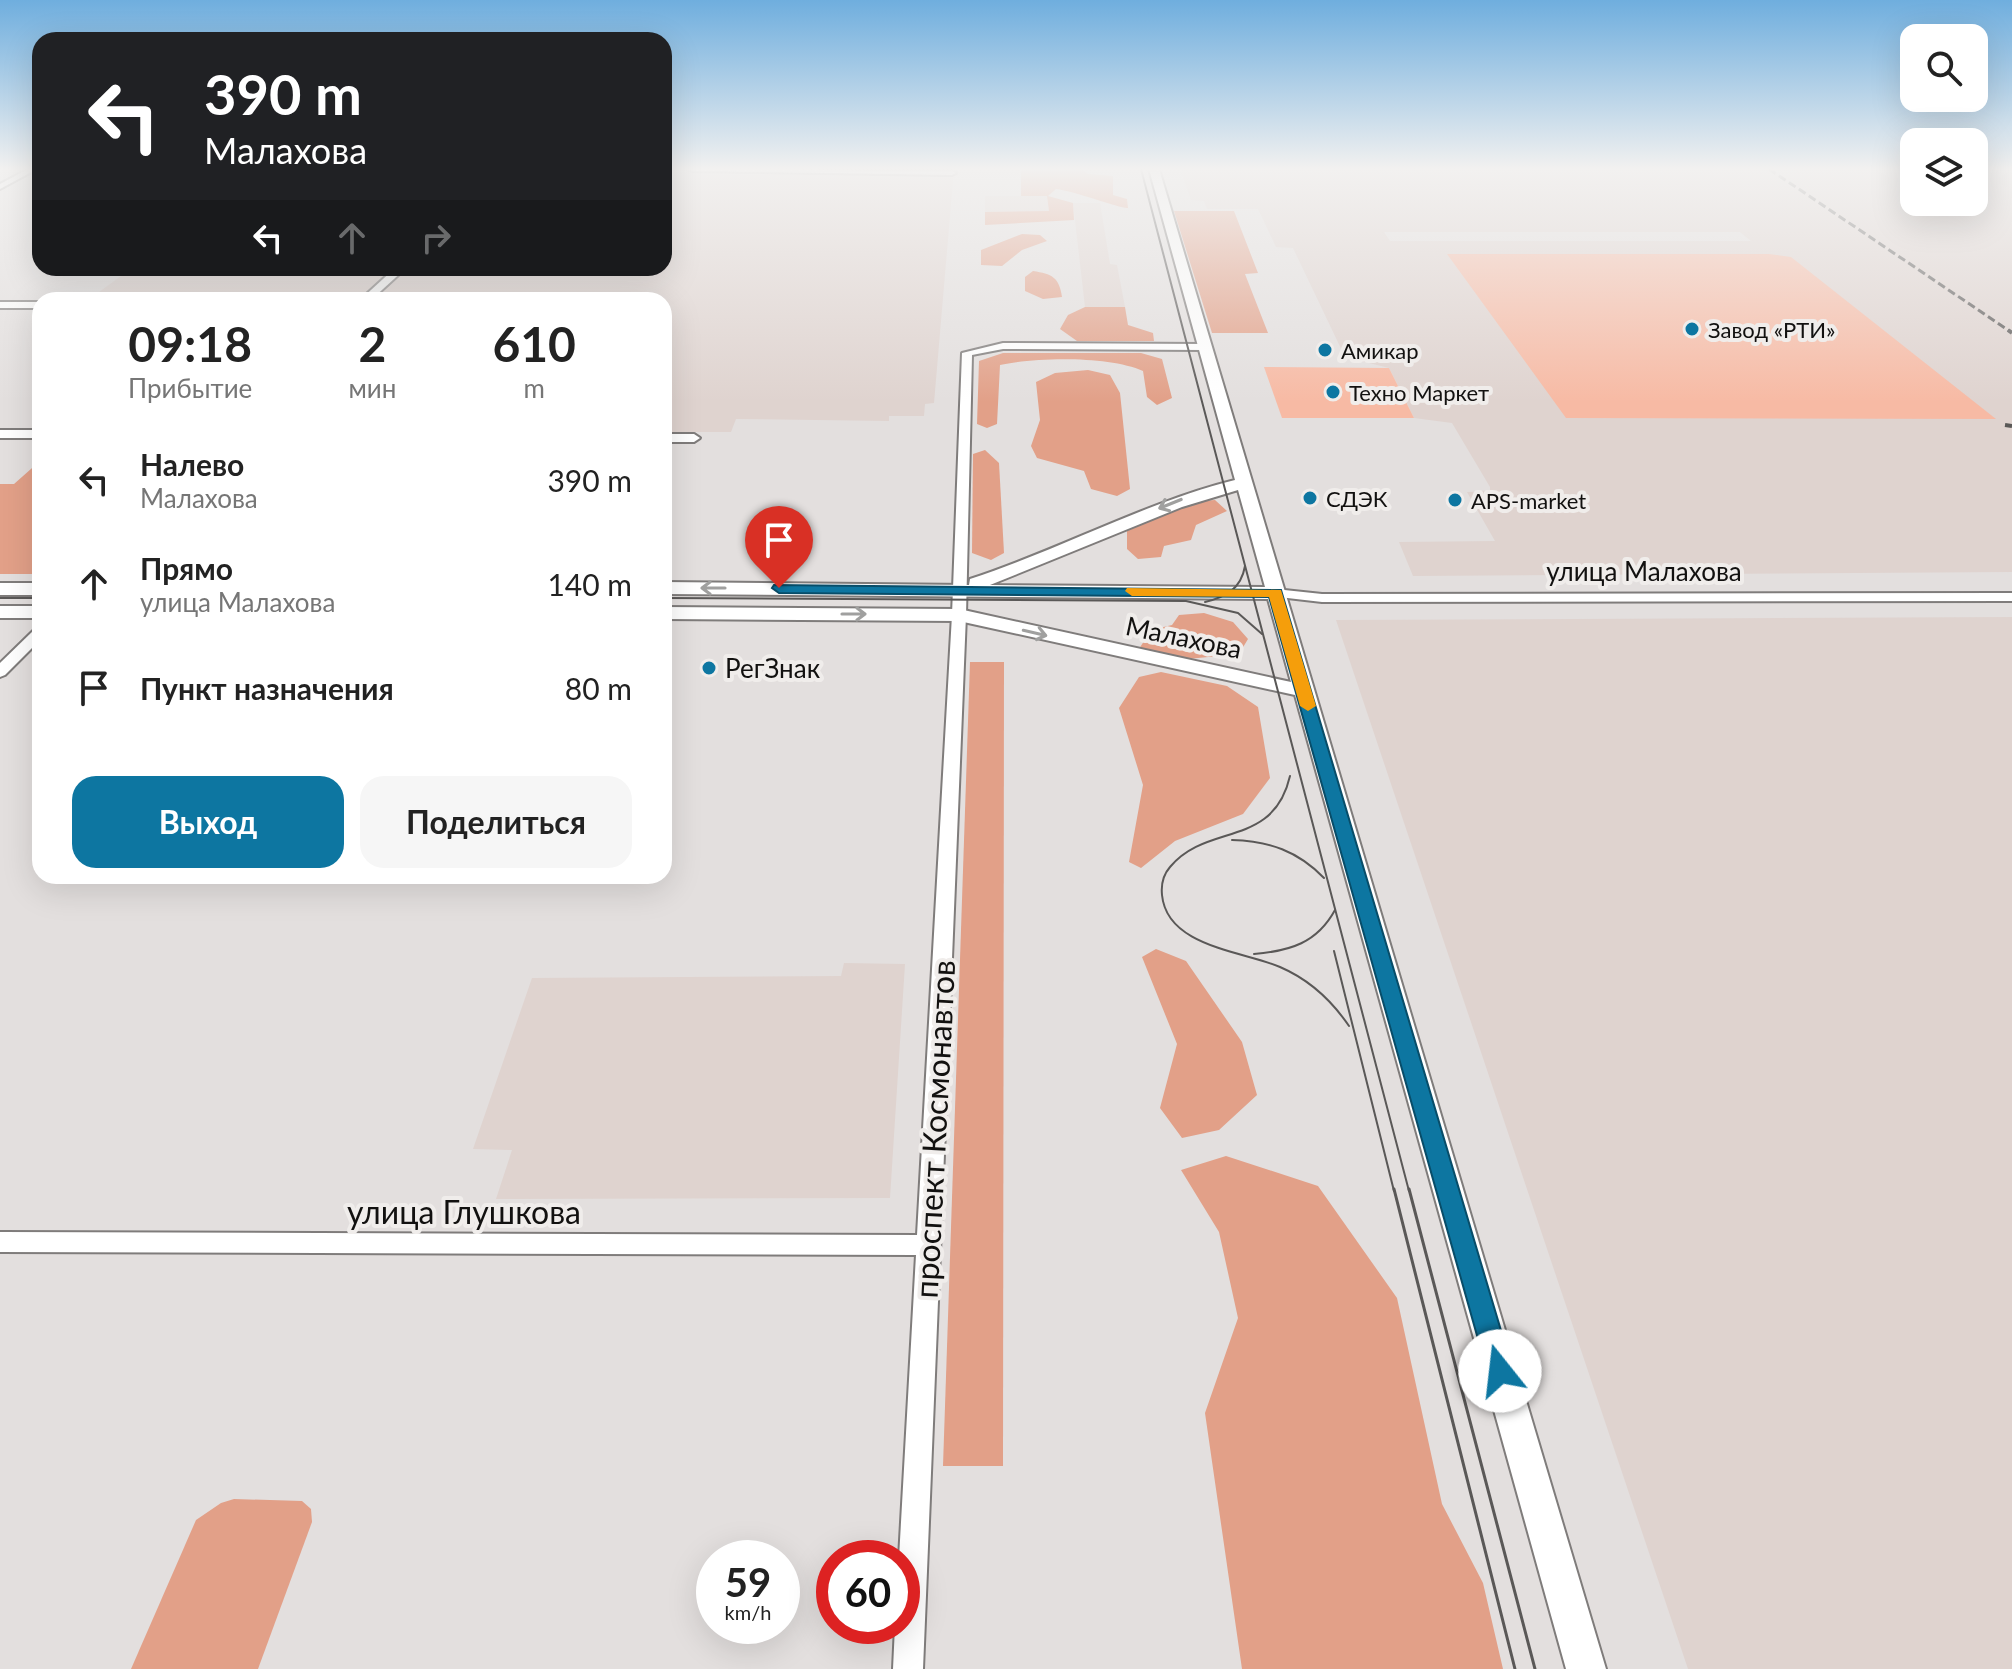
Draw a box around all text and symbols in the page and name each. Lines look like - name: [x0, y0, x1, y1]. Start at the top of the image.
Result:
- map controls: [1900, 24, 1988, 216]
- button: search: [1900, 24, 1988, 112]
- text: 390 m: [204, 60, 362, 127]
- icon: left: [72, 64, 176, 168]
- text: Малахова: [204, 128, 367, 172]
- button: layers: [1900, 128, 1988, 216]
- icon: left: [246, 216, 290, 260]
- icon: ahead: [330, 216, 374, 260]
- icon: right: [414, 216, 458, 260]
- text: 09:18: [128, 315, 252, 372]
- text: 2: [358, 315, 386, 372]
- text: 610: [492, 315, 576, 372]
- place label: Завод «РТИ»: [1708, 316, 1836, 343]
- marker: Завод «РТИ»: [1683, 320, 1701, 338]
- place label: Амикар: [1341, 337, 1419, 364]
- marker: Амикар: [1316, 341, 1334, 359]
- text: Прибытие: [128, 372, 252, 404]
- text: мин: [348, 372, 396, 404]
- text: m: [523, 372, 545, 404]
- place label: Техно Маркет: [1349, 379, 1489, 406]
- marker: Техно Маркет: [1324, 383, 1342, 401]
- text: Налево: [140, 446, 244, 482]
- icon: left: [72, 458, 116, 502]
- text: 390 m: [547, 462, 632, 498]
- text: Малахова: [140, 482, 258, 514]
- place label: СДЭК: [1326, 485, 1388, 512]
- place label: АPS-market: [1471, 487, 1586, 514]
- marker: СДЭК: [1301, 489, 1319, 507]
- marker: АPS-market: [1446, 491, 1464, 509]
- one-way arrow: [1158, 498, 1183, 513]
- pin: [745, 506, 813, 588]
- icon: arrive: [757, 518, 801, 562]
- text: Прямо: [140, 550, 233, 586]
- street label: улица Малахова: [1546, 555, 1742, 587]
- icon: ahead: [72, 562, 116, 606]
- text: 140 m: [547, 566, 632, 602]
- one-way arrow: [700, 580, 727, 596]
- text: улица Малахова: [140, 586, 335, 618]
- one-way arrow: [840, 606, 867, 622]
- street label: Малахова: [1123, 609, 1245, 665]
- one-way arrow: [1021, 626, 1047, 641]
- place label: РегЗнак: [725, 652, 821, 684]
- marker: РегЗнак: [700, 659, 718, 677]
- icon: arrive: [72, 666, 116, 710]
- text: Пункт назначения: [140, 670, 394, 706]
- text: 80 m: [565, 670, 632, 706]
- button: Выход: [72, 776, 344, 868]
- button: Поделиться: [360, 776, 632, 868]
- street label: проспект Космонавтов: [906, 959, 962, 1299]
- street label: улица Глушкова: [347, 1192, 581, 1231]
- position arrow: [1458, 1329, 1542, 1413]
- speed limit sign: 60: [816, 1540, 920, 1644]
- text: 59: [725, 1558, 771, 1606]
- text: km/h: [725, 1600, 771, 1624]

